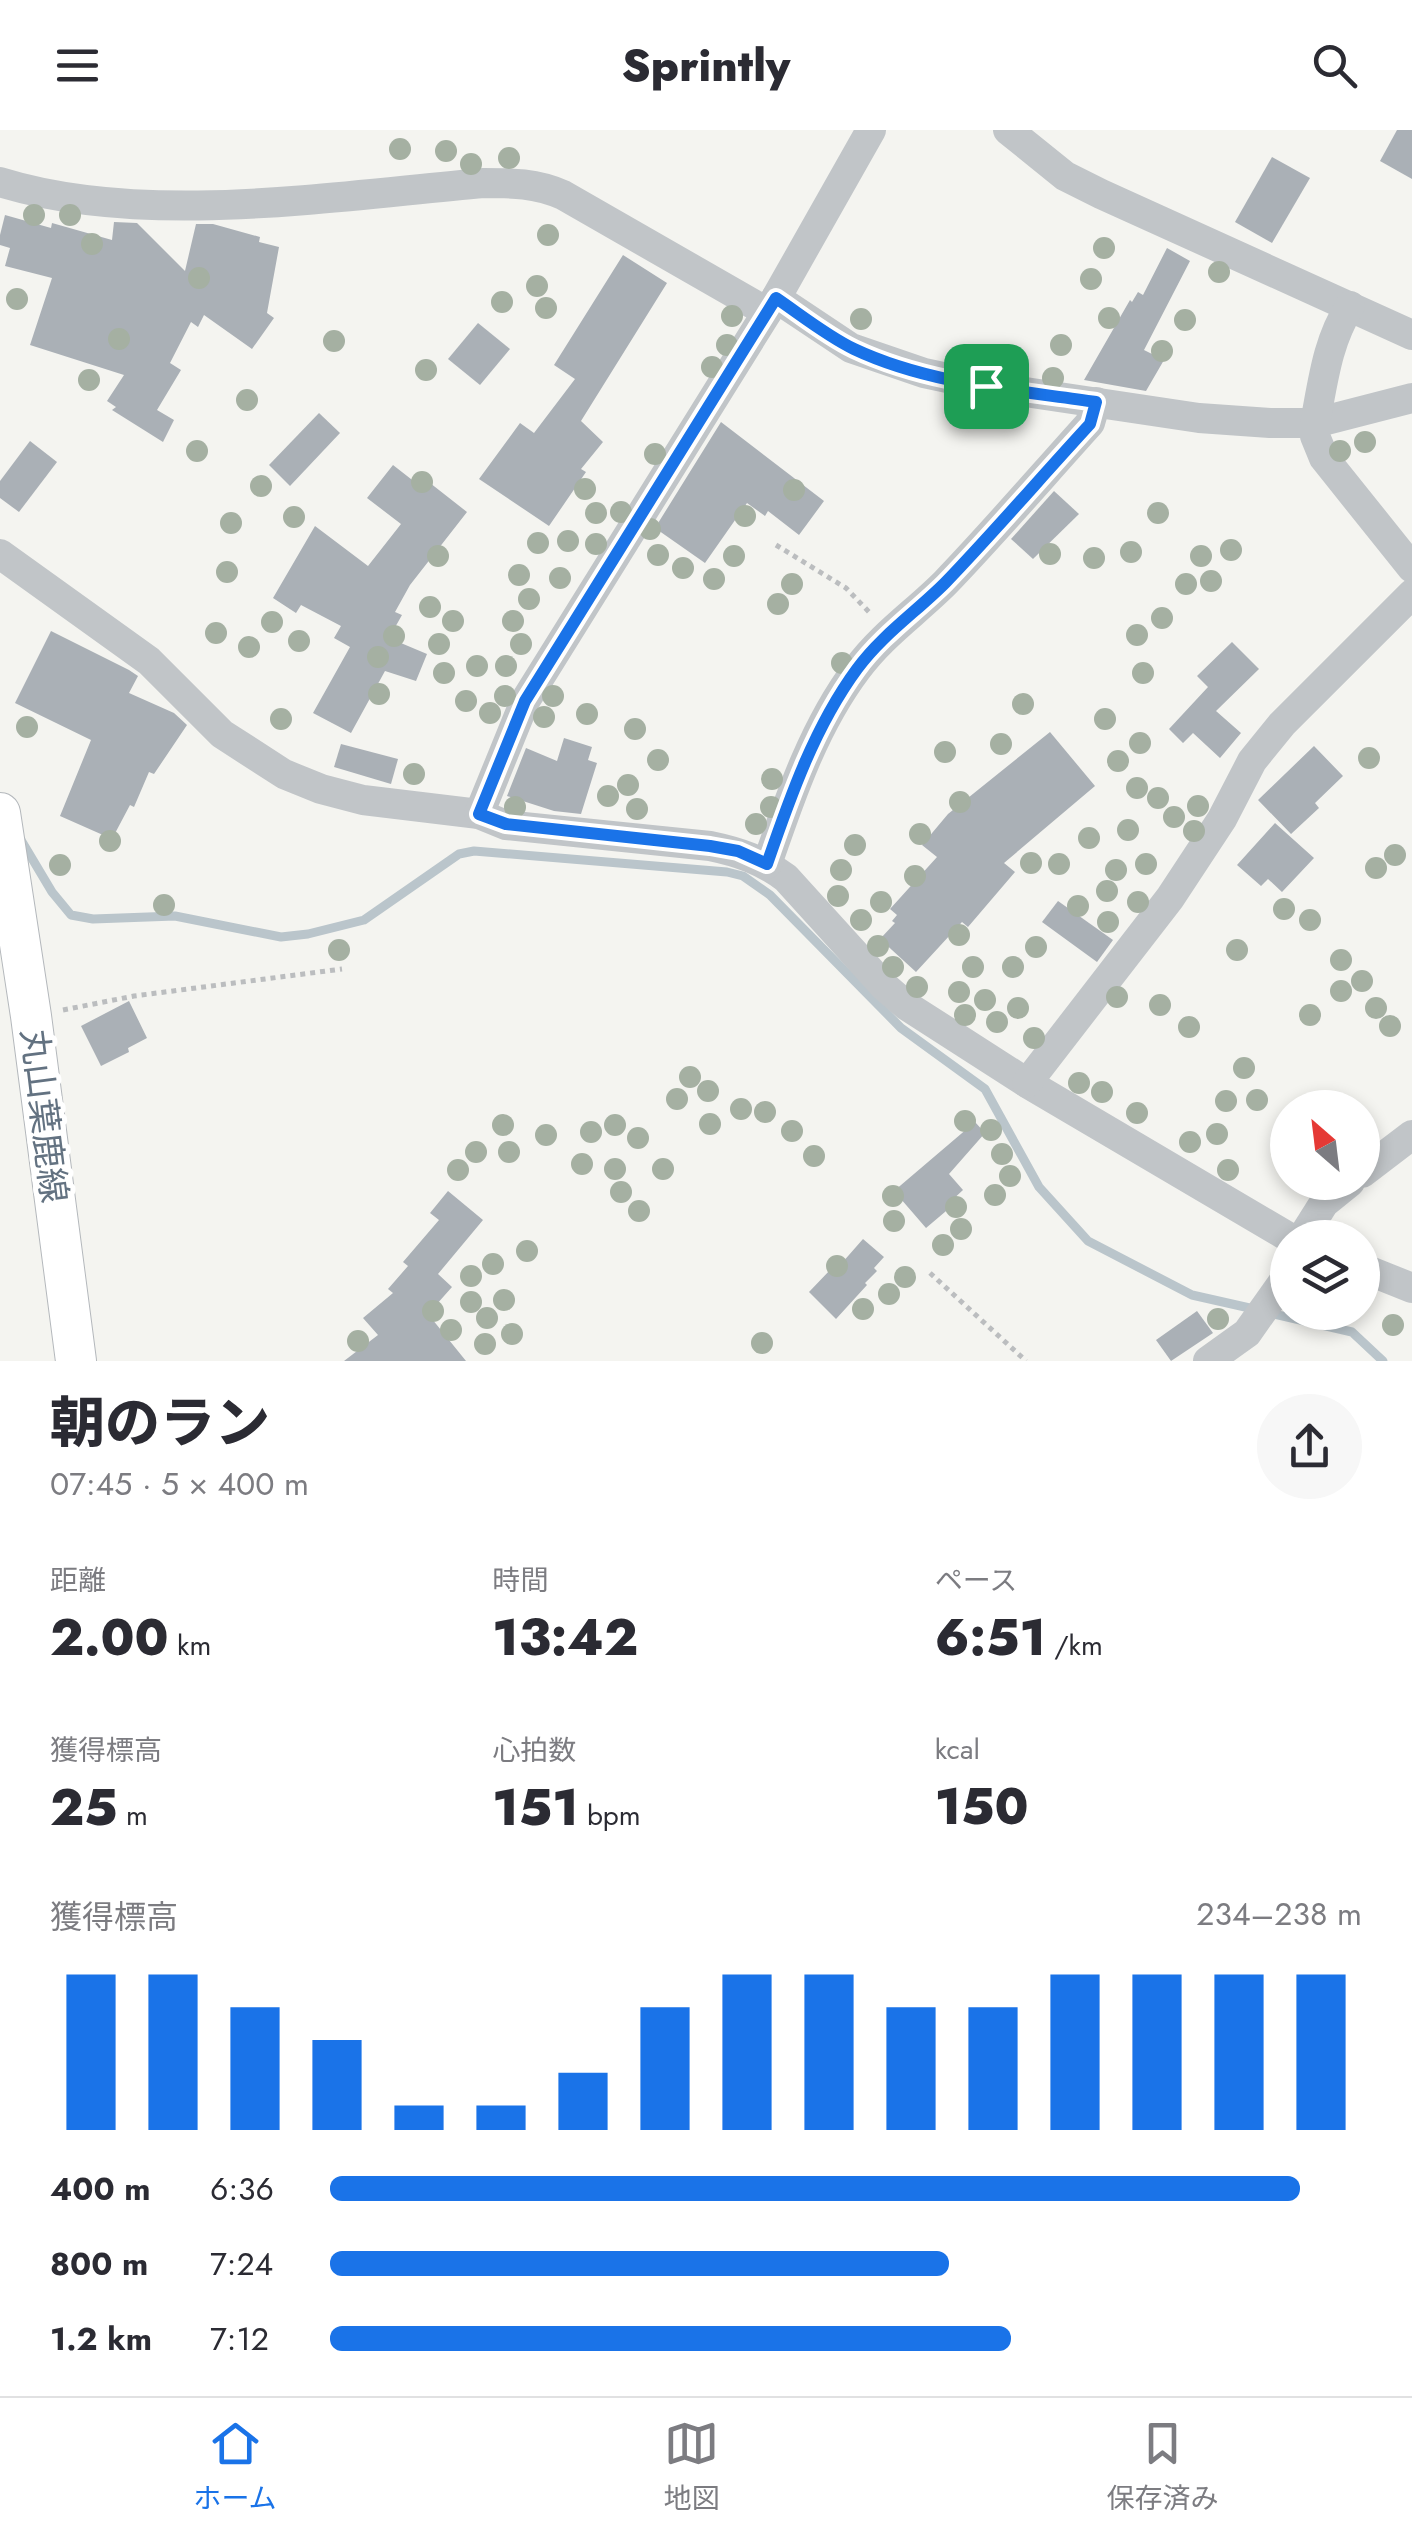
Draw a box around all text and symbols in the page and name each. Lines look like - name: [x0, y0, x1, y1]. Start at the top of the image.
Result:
- text: Sprintly: [622, 33, 790, 98]
- icon: menu: [50, 38, 105, 93]
- icon: search: [1307, 38, 1362, 93]
- pin: [944, 344, 1029, 429]
- icon: arrive: [959, 359, 1014, 414]
- street label: 丸山葉鹿線: [9, 1026, 79, 1206]
- north arrow: [1270, 1090, 1380, 1200]
- map controls: [1270, 1090, 1380, 1330]
- button: layers: [1270, 1220, 1380, 1330]
- text: 朝のラン: [50, 1383, 270, 1463]
- button: share: [1257, 1394, 1362, 1499]
- text: 07:45 · 5 × 400 m: [50, 1461, 309, 1507]
- text: 距離: [50, 1560, 106, 1601]
- text: 時間: [492, 1560, 548, 1601]
- text: ペース: [935, 1560, 1017, 1601]
- text: 2.00: [50, 1601, 169, 1674]
- text: 13:42: [492, 1601, 638, 1674]
- text: 6:51: [935, 1601, 1046, 1674]
- text: km: [169, 1625, 211, 1666]
- text: /km: [1046, 1625, 1103, 1666]
- text: kcal: [935, 1729, 980, 1770]
- text: 獲得標高: [50, 1730, 162, 1771]
- text: 心拍数: [492, 1730, 576, 1771]
- text: 150: [935, 1770, 1029, 1843]
- text: 25: [50, 1771, 118, 1844]
- text: 151: [492, 1771, 578, 1844]
- text: m: [118, 1795, 148, 1836]
- text: bpm: [578, 1795, 641, 1836]
- text: 234–238 m: [1196, 1891, 1362, 1937]
- text: 獲得標高: [50, 1894, 178, 1940]
- text: 400 m: [50, 2166, 151, 2212]
- text: 6:36: [210, 2166, 274, 2212]
- text: 800 m: [50, 2241, 148, 2287]
- text: 7:24: [210, 2241, 273, 2287]
- text: 1.2 km: [50, 2316, 152, 2362]
- text: 7:12: [210, 2316, 269, 2362]
- tab: ホーム: [193, 2416, 277, 2519]
- tab: 地図: [664, 2416, 720, 2519]
- tab: 保存済み: [1106, 2416, 1219, 2519]

